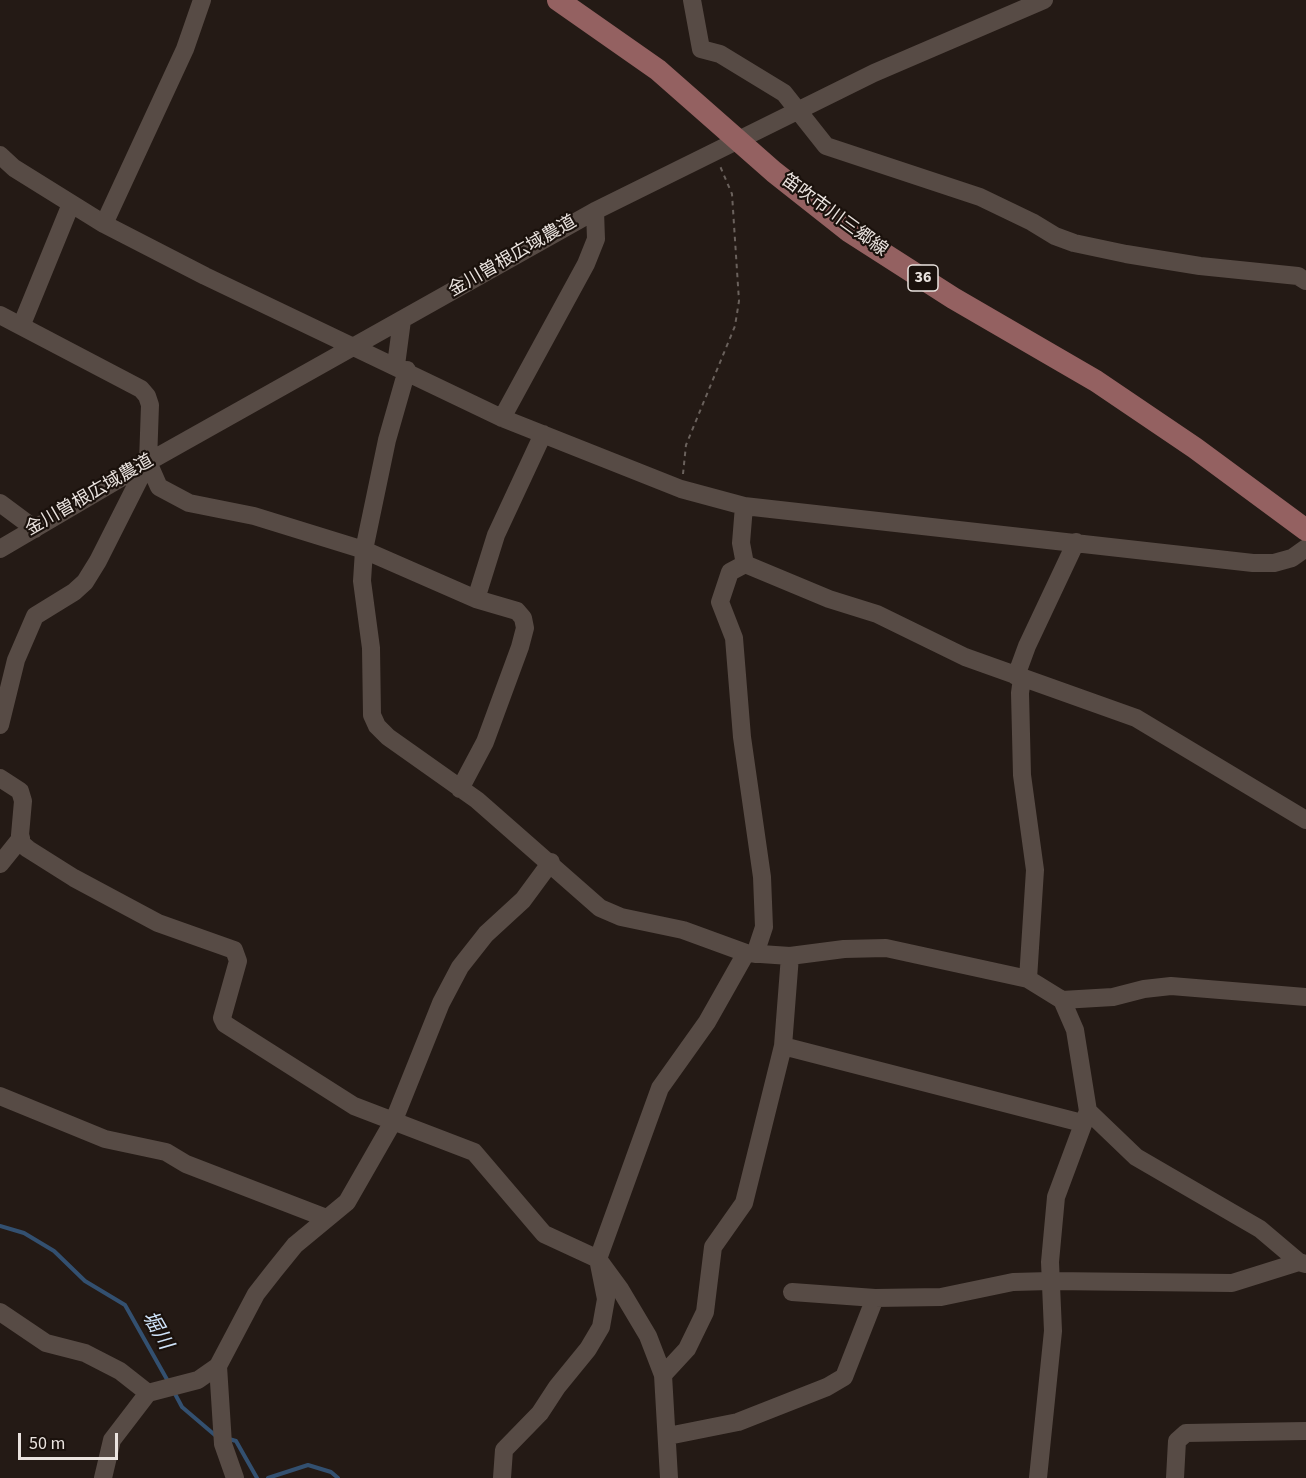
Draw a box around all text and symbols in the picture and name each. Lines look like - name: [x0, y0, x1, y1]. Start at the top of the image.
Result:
- street label: 笛吹市川三郷線: [777, 170, 891, 262]
- street label: 金川曽根広域農道: [445, 212, 581, 302]
- road number: 36: [908, 265, 938, 291]
- street label: 金川曽根広域農道: [22, 451, 158, 541]
- water label: 堀川: [136, 1308, 176, 1354]
- scale bar: [21, 1421, 122, 1459]
- text: 50 m: [29, 1431, 65, 1456]

